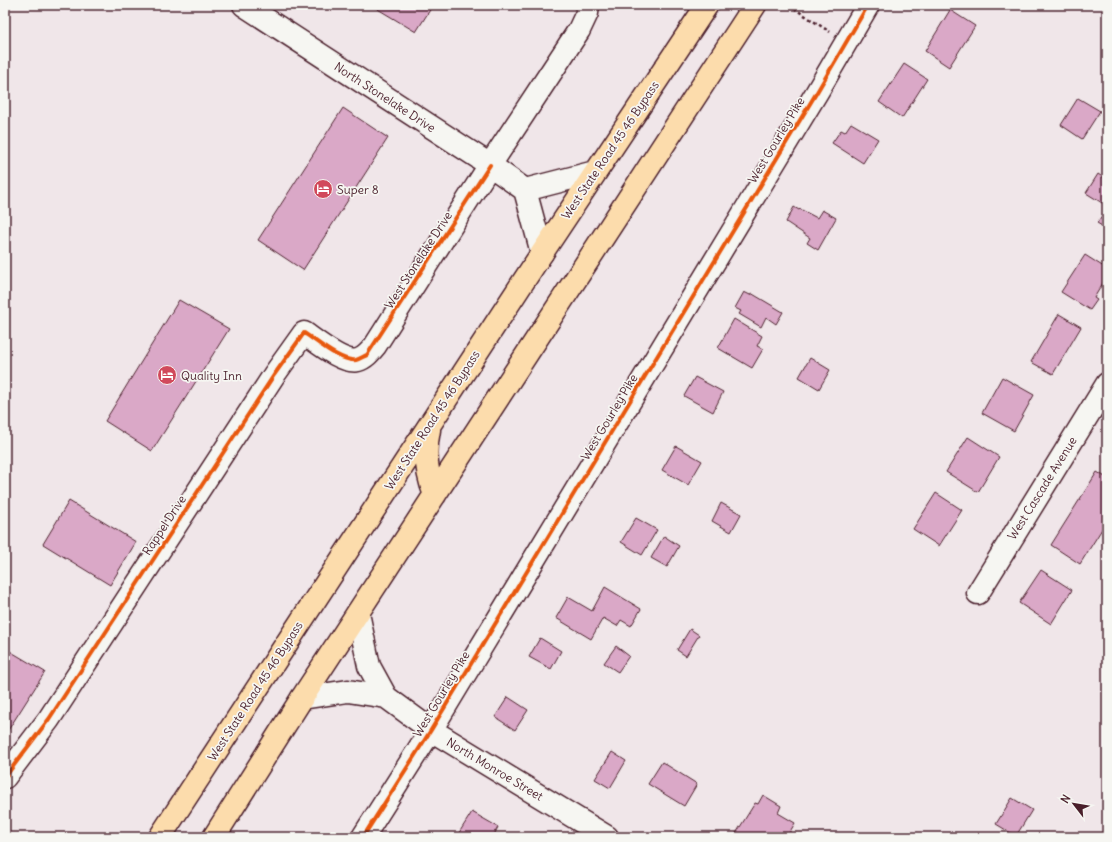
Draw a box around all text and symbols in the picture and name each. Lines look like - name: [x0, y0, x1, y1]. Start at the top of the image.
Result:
- street label: North Stonelake Drive: [332, 59, 438, 135]
- street label: West State Road 45 46 Bypass: [558, 78, 662, 222]
- street label: West Gourley Pike: [744, 94, 808, 186]
- hotel icon: Super 8: [312, 178, 334, 200]
- place label: Super 8: [337, 182, 379, 197]
- street label: West Stonelake Drive: [381, 208, 455, 312]
- street label: West State Road 45 46 Bypass: [381, 347, 483, 493]
- hotel icon: Quality Inn: [156, 364, 178, 386]
- place label: Quality Inn: [181, 368, 242, 383]
- street label: West Gourley Pike: [577, 371, 641, 463]
- street label: West Cascade Avenue: [1004, 434, 1080, 542]
- street label: Rappel Drive: [139, 492, 189, 558]
- street label: West State Road 45 46 Bypass: [204, 618, 306, 764]
- street label: West Gourley Pike: [409, 648, 473, 740]
- street label: North Monroe Street: [444, 734, 546, 804]
- north arrow: [1054, 784, 1094, 824]
- text: N: [1057, 792, 1073, 806]

